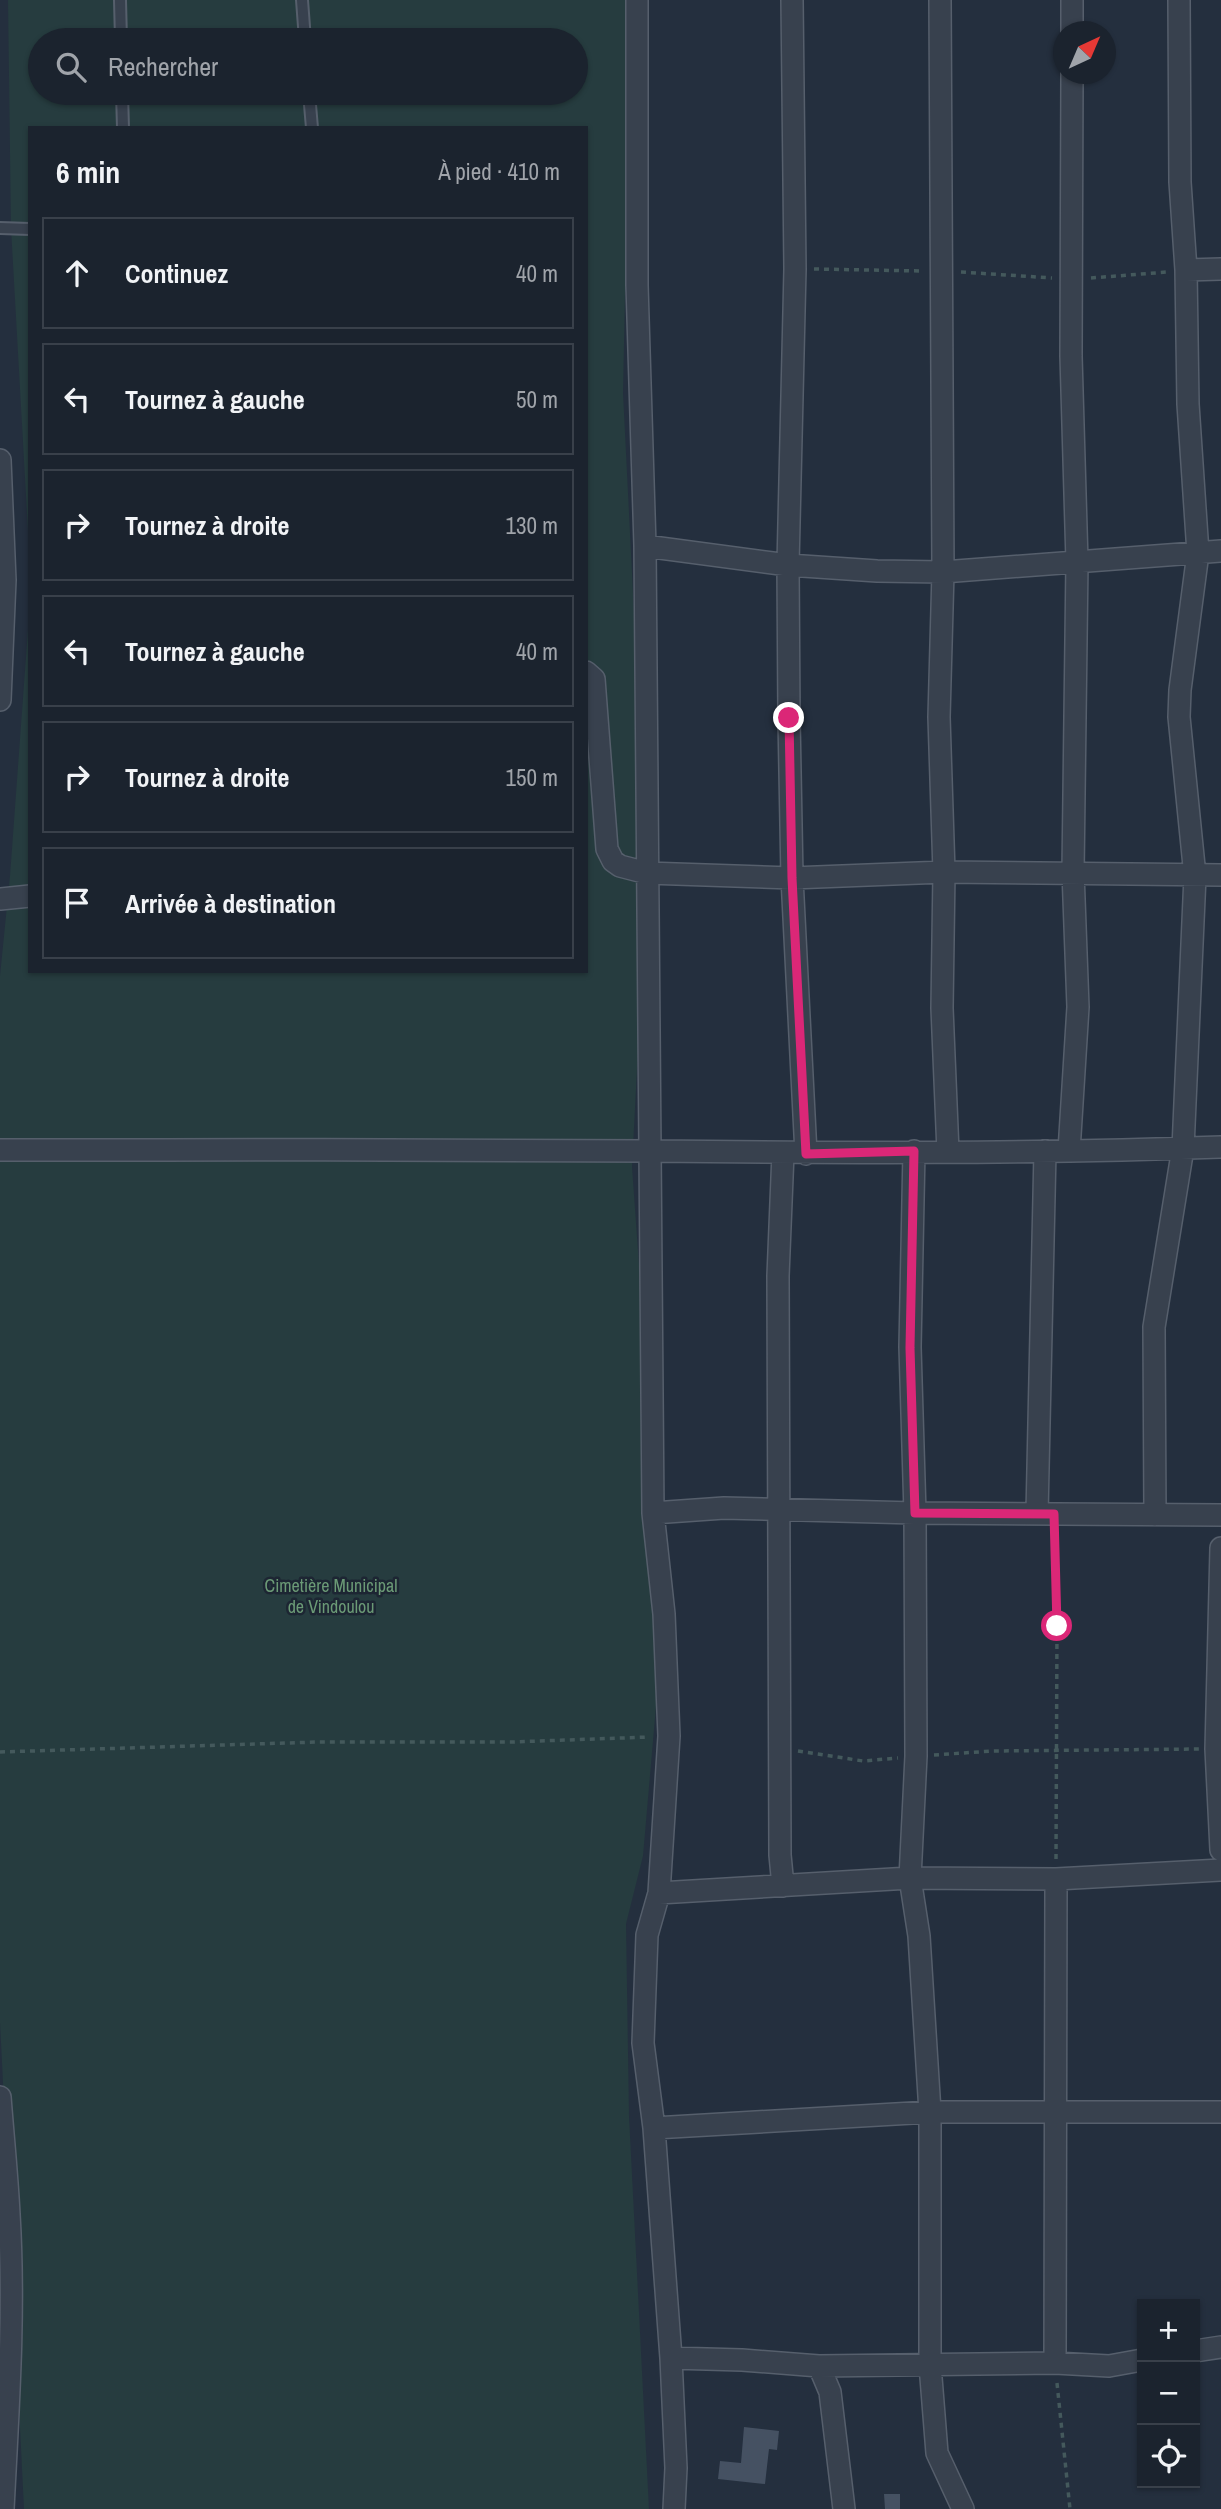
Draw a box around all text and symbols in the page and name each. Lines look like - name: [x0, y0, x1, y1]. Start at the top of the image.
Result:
- north arrow: [1053, 21, 1116, 84]
- search box: [28, 28, 588, 105]
- icon: search: [52, 48, 90, 86]
- text: Rechercher: [108, 49, 218, 84]
- text: 6 min: [56, 152, 120, 192]
- text: À pied · 410 m: [438, 156, 560, 187]
- icon: ahead: [58, 254, 96, 292]
- text: Continuez: [125, 256, 228, 291]
- text: 40 m: [516, 258, 558, 289]
- icon: left: [58, 380, 96, 418]
- text: Tournez à gauche: [125, 382, 305, 417]
- text: 50 m: [516, 384, 558, 415]
- icon: right: [58, 506, 96, 544]
- text: Tournez à droite: [125, 508, 289, 543]
- text: 130 m: [506, 510, 558, 541]
- icon: left: [58, 632, 96, 670]
- text: Tournez à gauche: [125, 634, 305, 669]
- text: 40 m: [516, 636, 558, 667]
- route end: [773, 702, 804, 733]
- icon: right: [58, 758, 96, 796]
- text: Tournez à droite: [125, 760, 289, 795]
- text: 150 m: [506, 762, 558, 793]
- icon: arrive: [58, 884, 96, 922]
- text: Arrivée à destination: [125, 886, 336, 921]
- park label: Cimetière Municipal de Vindoulou: [265, 1573, 397, 1619]
- route start: [1041, 1610, 1072, 1641]
- map controls: [1137, 2299, 1200, 2488]
- button: +: [1137, 2299, 1200, 2362]
- button: −: [1137, 2362, 1200, 2425]
- button: locate: [1137, 2425, 1200, 2488]

